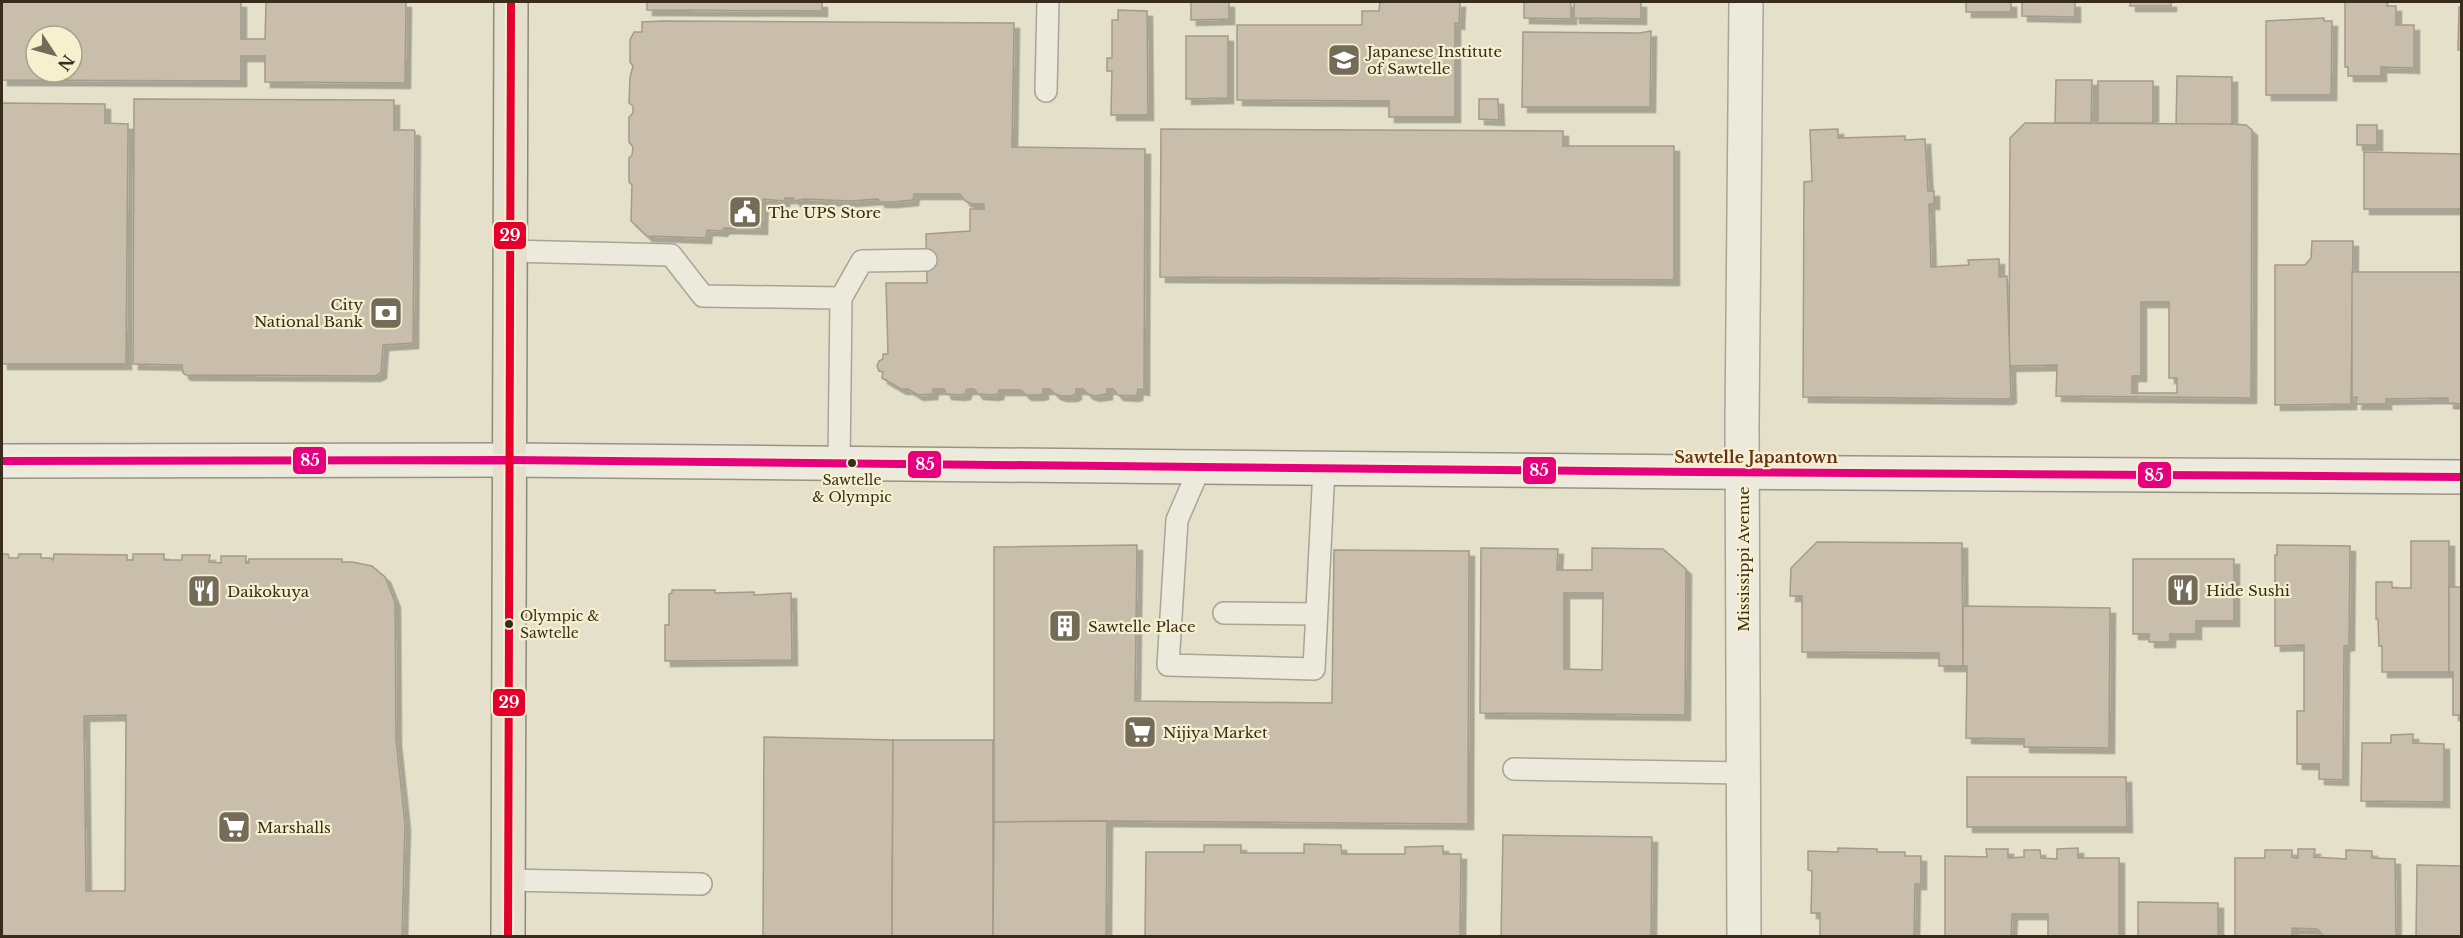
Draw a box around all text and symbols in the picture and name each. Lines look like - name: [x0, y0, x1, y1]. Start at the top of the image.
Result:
- north arrow: [24, 24, 84, 84]
- school or university icon: Japanese Institute of Sawtelle: [1326, 42, 1362, 78]
- place label: Japanese Institute of Sawtelle: [1365, 42, 1502, 78]
- text: N: [54, 51, 79, 75]
- public building icon: The UPS Store: [727, 194, 763, 230]
- place label: The UPS Store: [768, 203, 881, 222]
- line badge: 29: [493, 221, 527, 250]
- text: 29: [499, 225, 521, 245]
- place label: City National Bank: [254, 295, 364, 331]
- bank icon: City National Bank: [368, 295, 404, 331]
- line badge: 85: [292, 446, 327, 475]
- district label: Sawtelle Japantown: [1674, 447, 1838, 467]
- text: 85: [300, 450, 320, 470]
- line badge: 85: [907, 450, 942, 479]
- text: 85: [915, 454, 935, 474]
- line badge: 85: [1522, 456, 1557, 485]
- marker: Sawtelle & Olympic: [846, 457, 858, 469]
- text: 85: [1529, 460, 1549, 480]
- line badge: 85: [2137, 461, 2172, 489]
- text: 85: [2144, 465, 2164, 485]
- place label: Sawtelle & Olympic: [812, 471, 892, 506]
- street label: Mississippi Avenue: [1734, 486, 1753, 632]
- restaurant icon: Hide Sushi: [2165, 572, 2201, 608]
- restaurant icon: Daikokuya: [186, 573, 222, 609]
- place label: Hide Sushi: [2206, 581, 2290, 600]
- place label: Daikokuya: [227, 582, 310, 601]
- place label: Olympic & Sawtelle: [520, 607, 600, 642]
- building icon: Sawtelle Place: [1047, 608, 1083, 644]
- place label: Sawtelle Place: [1088, 617, 1196, 636]
- marker: Olympic & Sawtelle: [503, 618, 515, 630]
- line badge: 29: [492, 688, 526, 717]
- text: 29: [498, 692, 520, 712]
- supermarket icon: Nijiya Market: [1122, 714, 1158, 750]
- place label: Nijiya Market: [1163, 723, 1268, 742]
- supermarket icon: Marshalls: [216, 809, 252, 845]
- place label: Marshalls: [257, 818, 331, 837]

